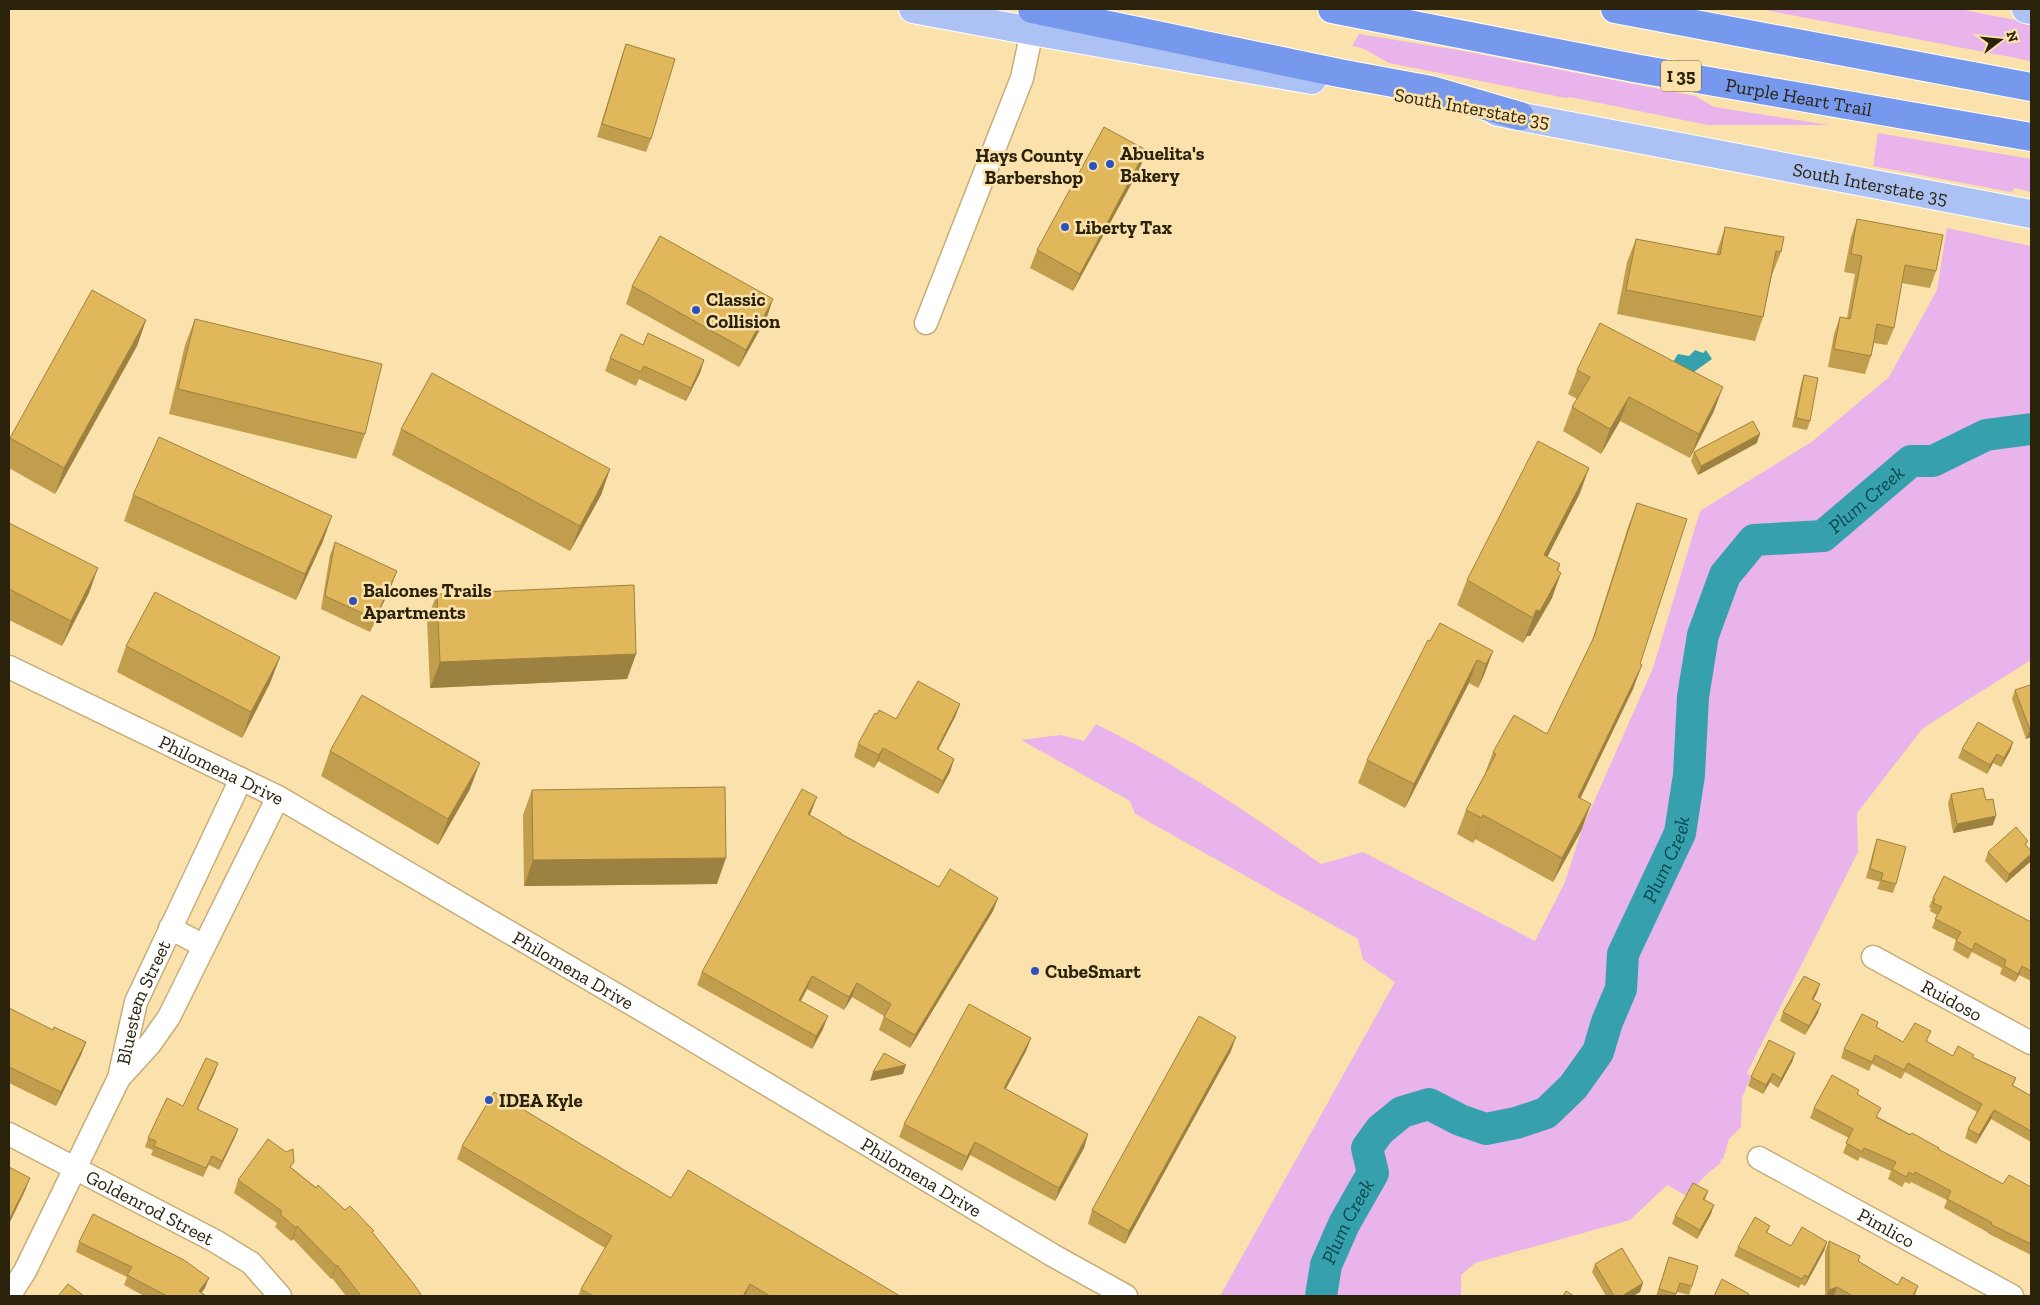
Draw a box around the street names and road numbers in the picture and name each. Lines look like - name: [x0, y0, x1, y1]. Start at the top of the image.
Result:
- road number: I 35: [1661, 60, 1701, 92]
- street label: Purple Heart Trail: [1724, 73, 1874, 121]
- street label: South Interstate 35: [1393, 83, 1551, 133]
- street label: South Interstate 35: [1791, 157, 1950, 209]
- street label: Philomena Drive: [155, 730, 288, 810]
- street label: Philomena Drive: [509, 925, 638, 1014]
- street label: Bluestem Street: [111, 936, 175, 1067]
- street label: Ruidoso: [1918, 974, 1987, 1026]
- street label: Philomena Drive: [857, 1132, 986, 1222]
- street label: Goldenrod Street: [82, 1165, 218, 1250]
- street label: Pimlico: [1854, 1203, 1919, 1252]

